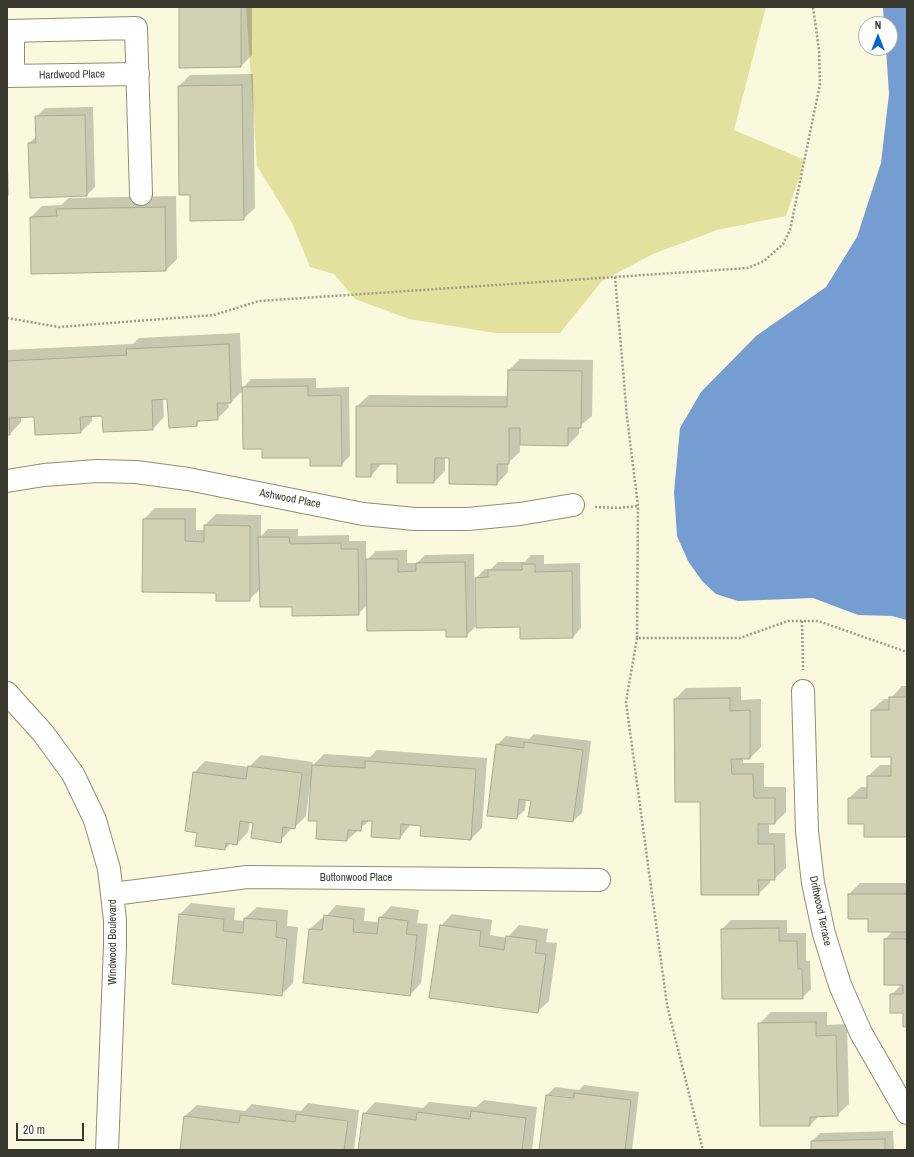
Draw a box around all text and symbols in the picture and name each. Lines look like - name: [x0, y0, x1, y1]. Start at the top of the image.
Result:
- north arrow: [858, 16, 898, 56]
- text: N: [875, 18, 881, 32]
- street label: Hardwood Place: [39, 68, 105, 82]
- street label: Ashwood Place: [258, 487, 322, 511]
- street label: Buttonwood Place: [320, 871, 392, 885]
- street label: Driftwood Terrace: [806, 875, 834, 947]
- street label: Windwood Boulevard: [106, 899, 120, 985]
- scale bar: [18, 1115, 86, 1141]
- text: 20 m: [23, 1122, 45, 1138]

